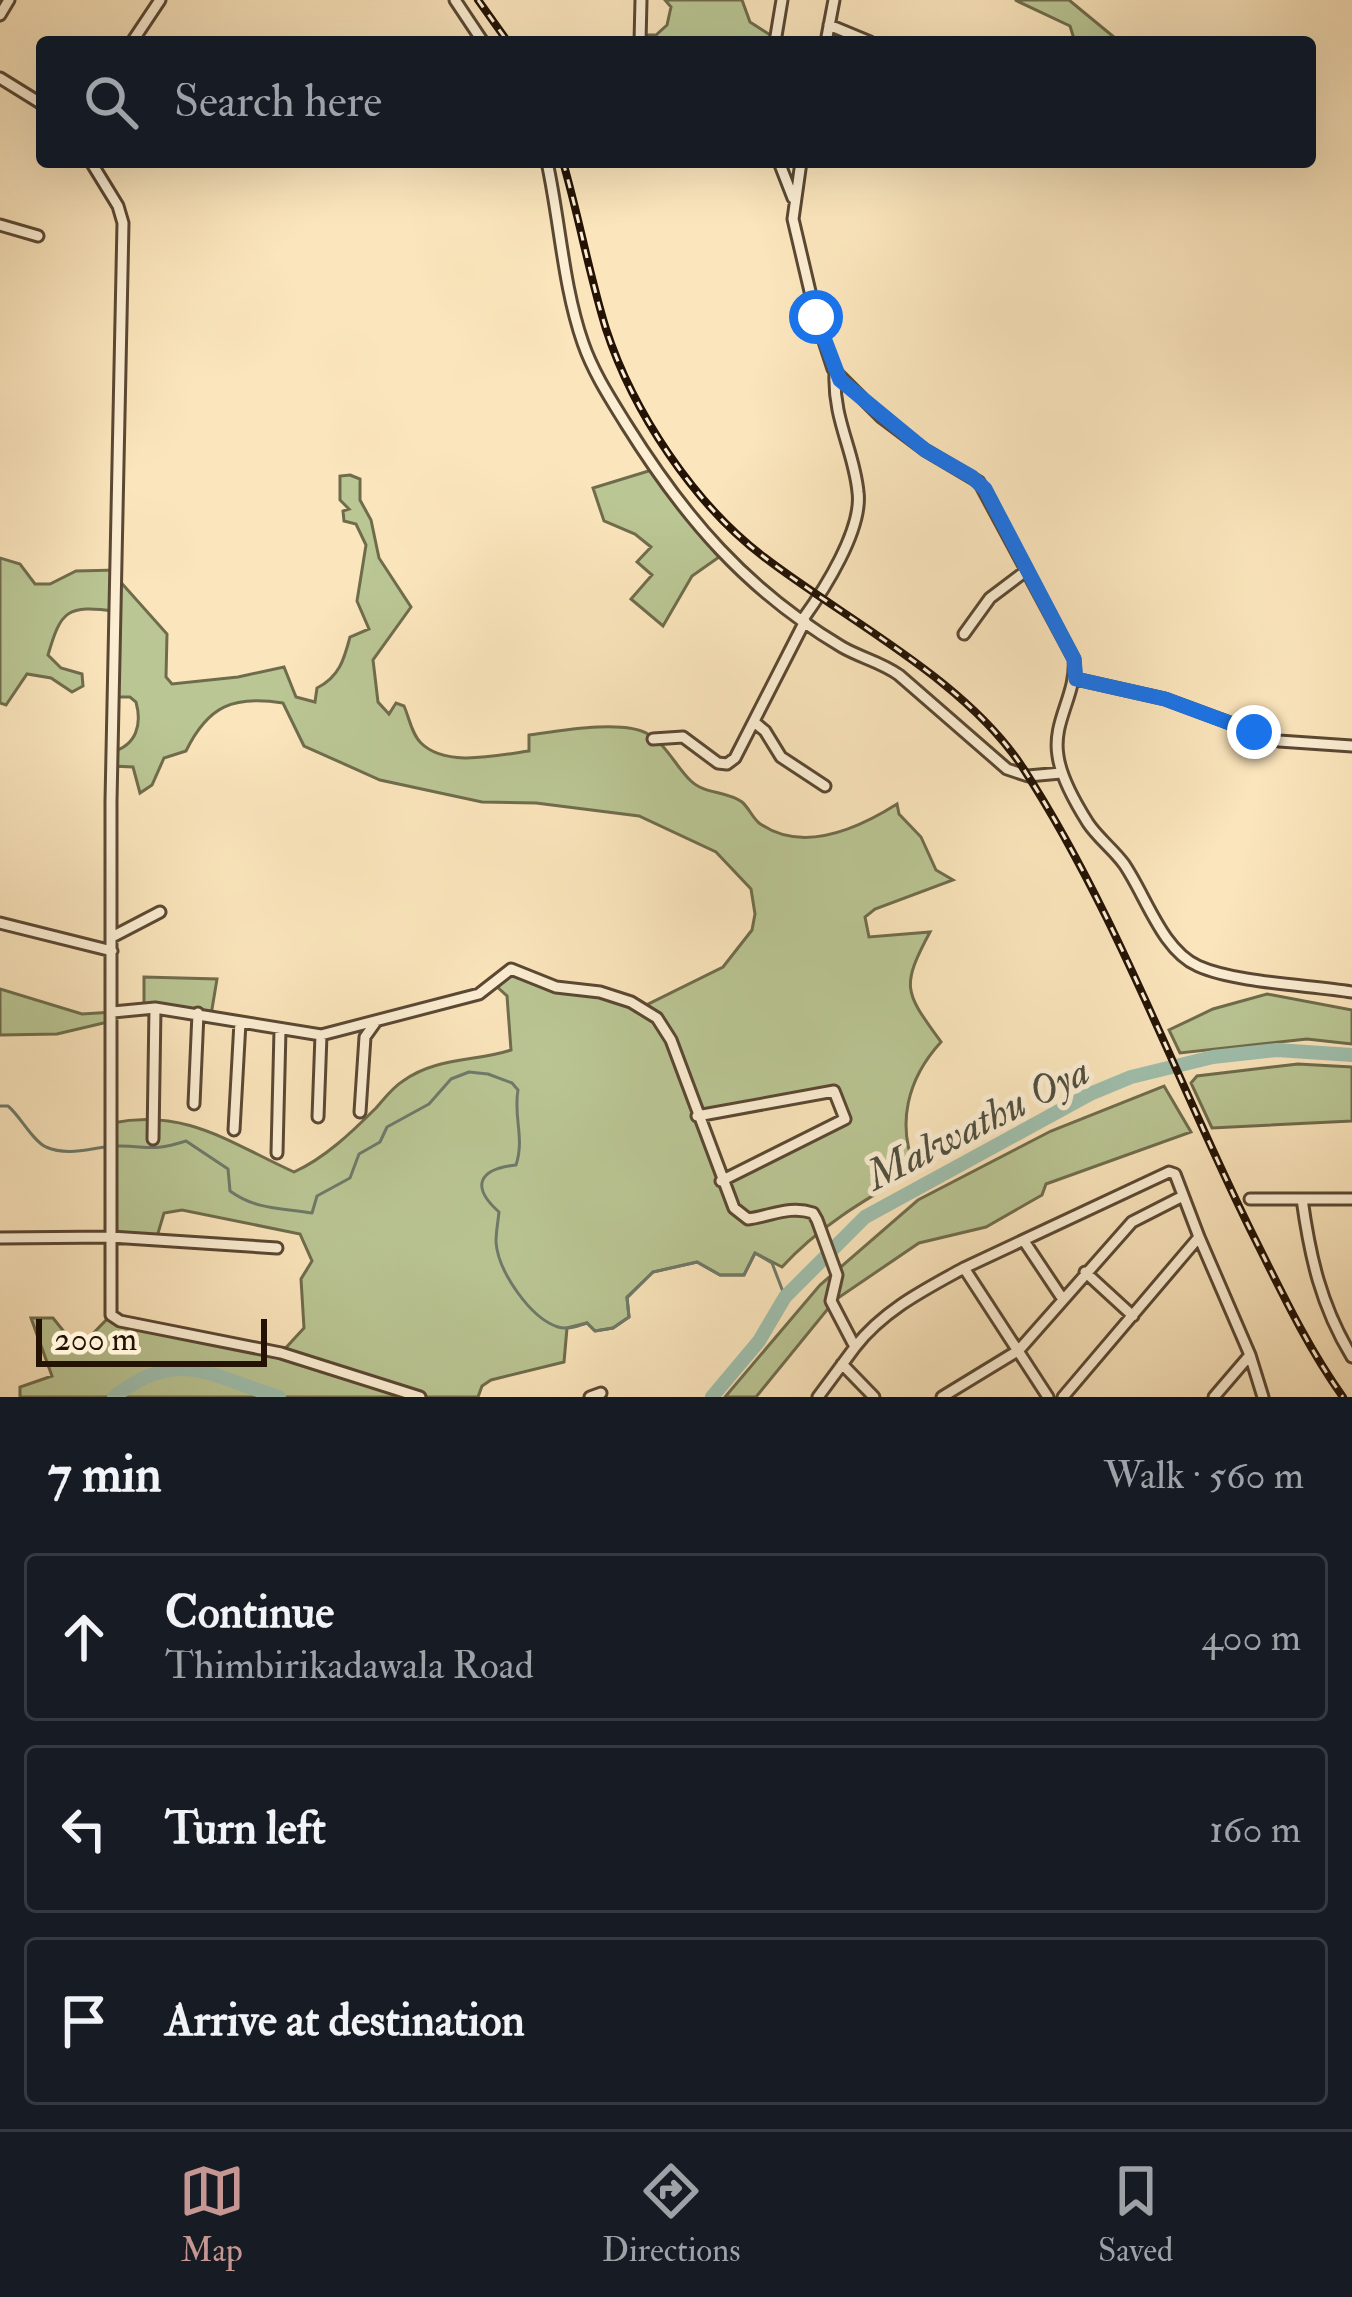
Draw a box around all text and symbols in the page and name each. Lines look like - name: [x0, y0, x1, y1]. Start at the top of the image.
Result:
- search box: [36, 36, 1316, 168]
- icon: search: [78, 69, 144, 135]
- text: Search here: [174, 74, 382, 130]
- route start: [789, 290, 843, 344]
- route end: [1227, 705, 1281, 759]
- water label: Malwathu Oya: [855, 1045, 1098, 1204]
- scale bar: [36, 1313, 267, 1366]
- text: 200 m: [54, 1319, 137, 1360]
- text: 7 min: [48, 1443, 162, 1507]
- text: Walk · 560 m: [1104, 1451, 1304, 1500]
- text: Continue: [165, 1585, 334, 1641]
- icon: ahead: [51, 1604, 117, 1670]
- text: 400 m: [1202, 1613, 1301, 1662]
- text: Thimbirikadawala Road: [165, 1641, 534, 1690]
- icon: left: [51, 1796, 117, 1862]
- text: Turn left: [165, 1801, 326, 1857]
- text: 160 m: [1209, 1805, 1301, 1854]
- icon: arrive: [51, 1988, 117, 2054]
- text: Arrive at destination: [165, 1993, 525, 2049]
- tab: Map: [179, 2158, 245, 2271]
- tab: Directions: [602, 2158, 741, 2271]
- tab: Saved: [1098, 2158, 1173, 2271]

